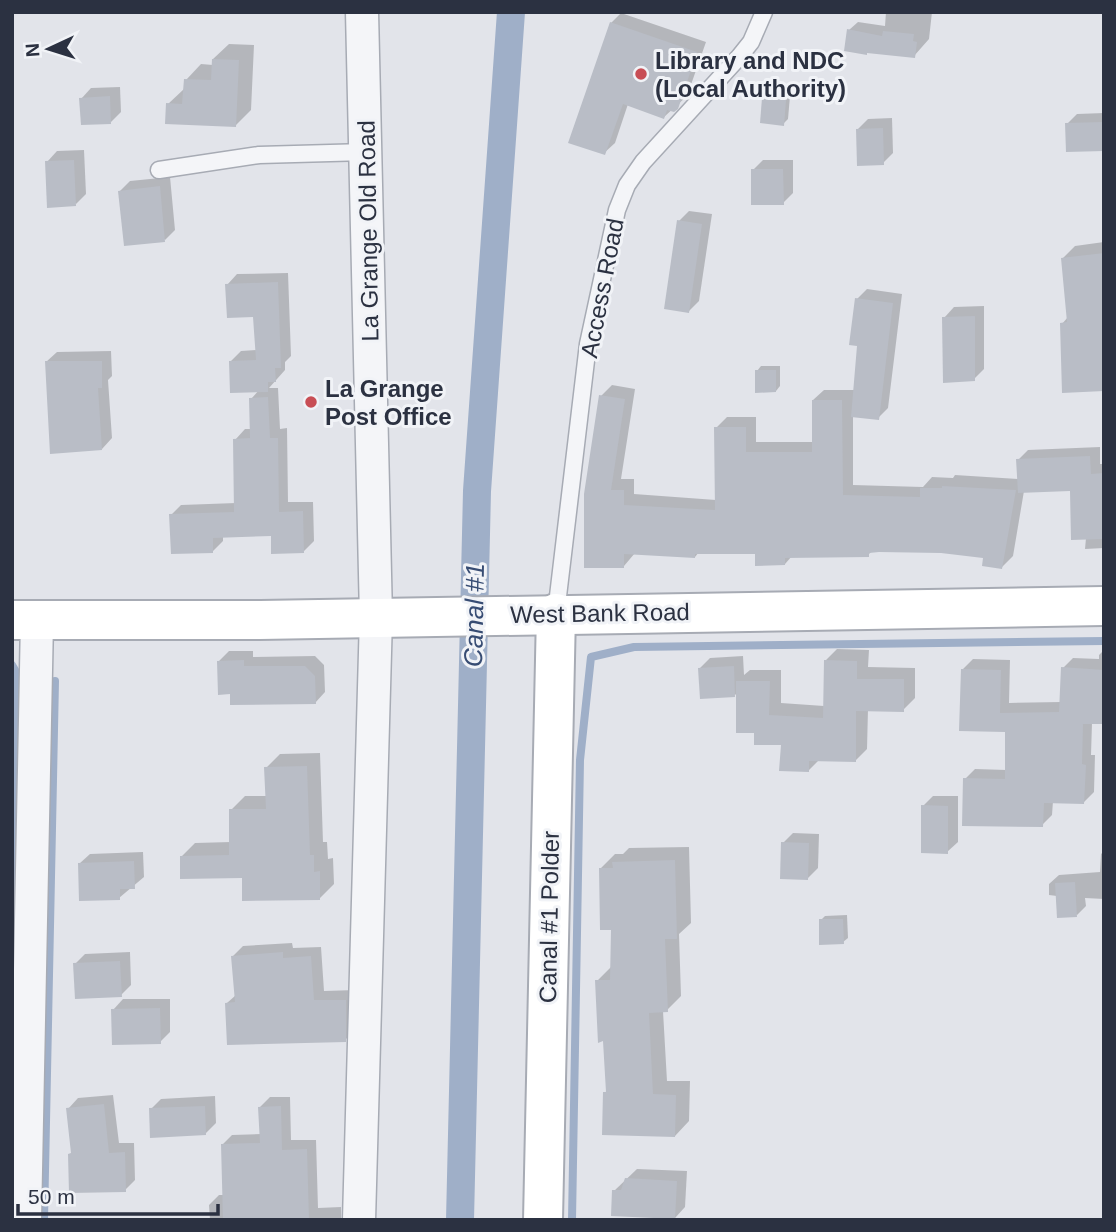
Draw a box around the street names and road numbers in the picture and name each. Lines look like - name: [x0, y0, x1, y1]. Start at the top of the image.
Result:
- street label: La Grange Old Road: [353, 120, 383, 342]
- street label: Access Road: [575, 216, 629, 360]
- street label: West Bank Road: [510, 598, 690, 628]
- street label: Canal #1 Polder: [534, 831, 564, 1003]

